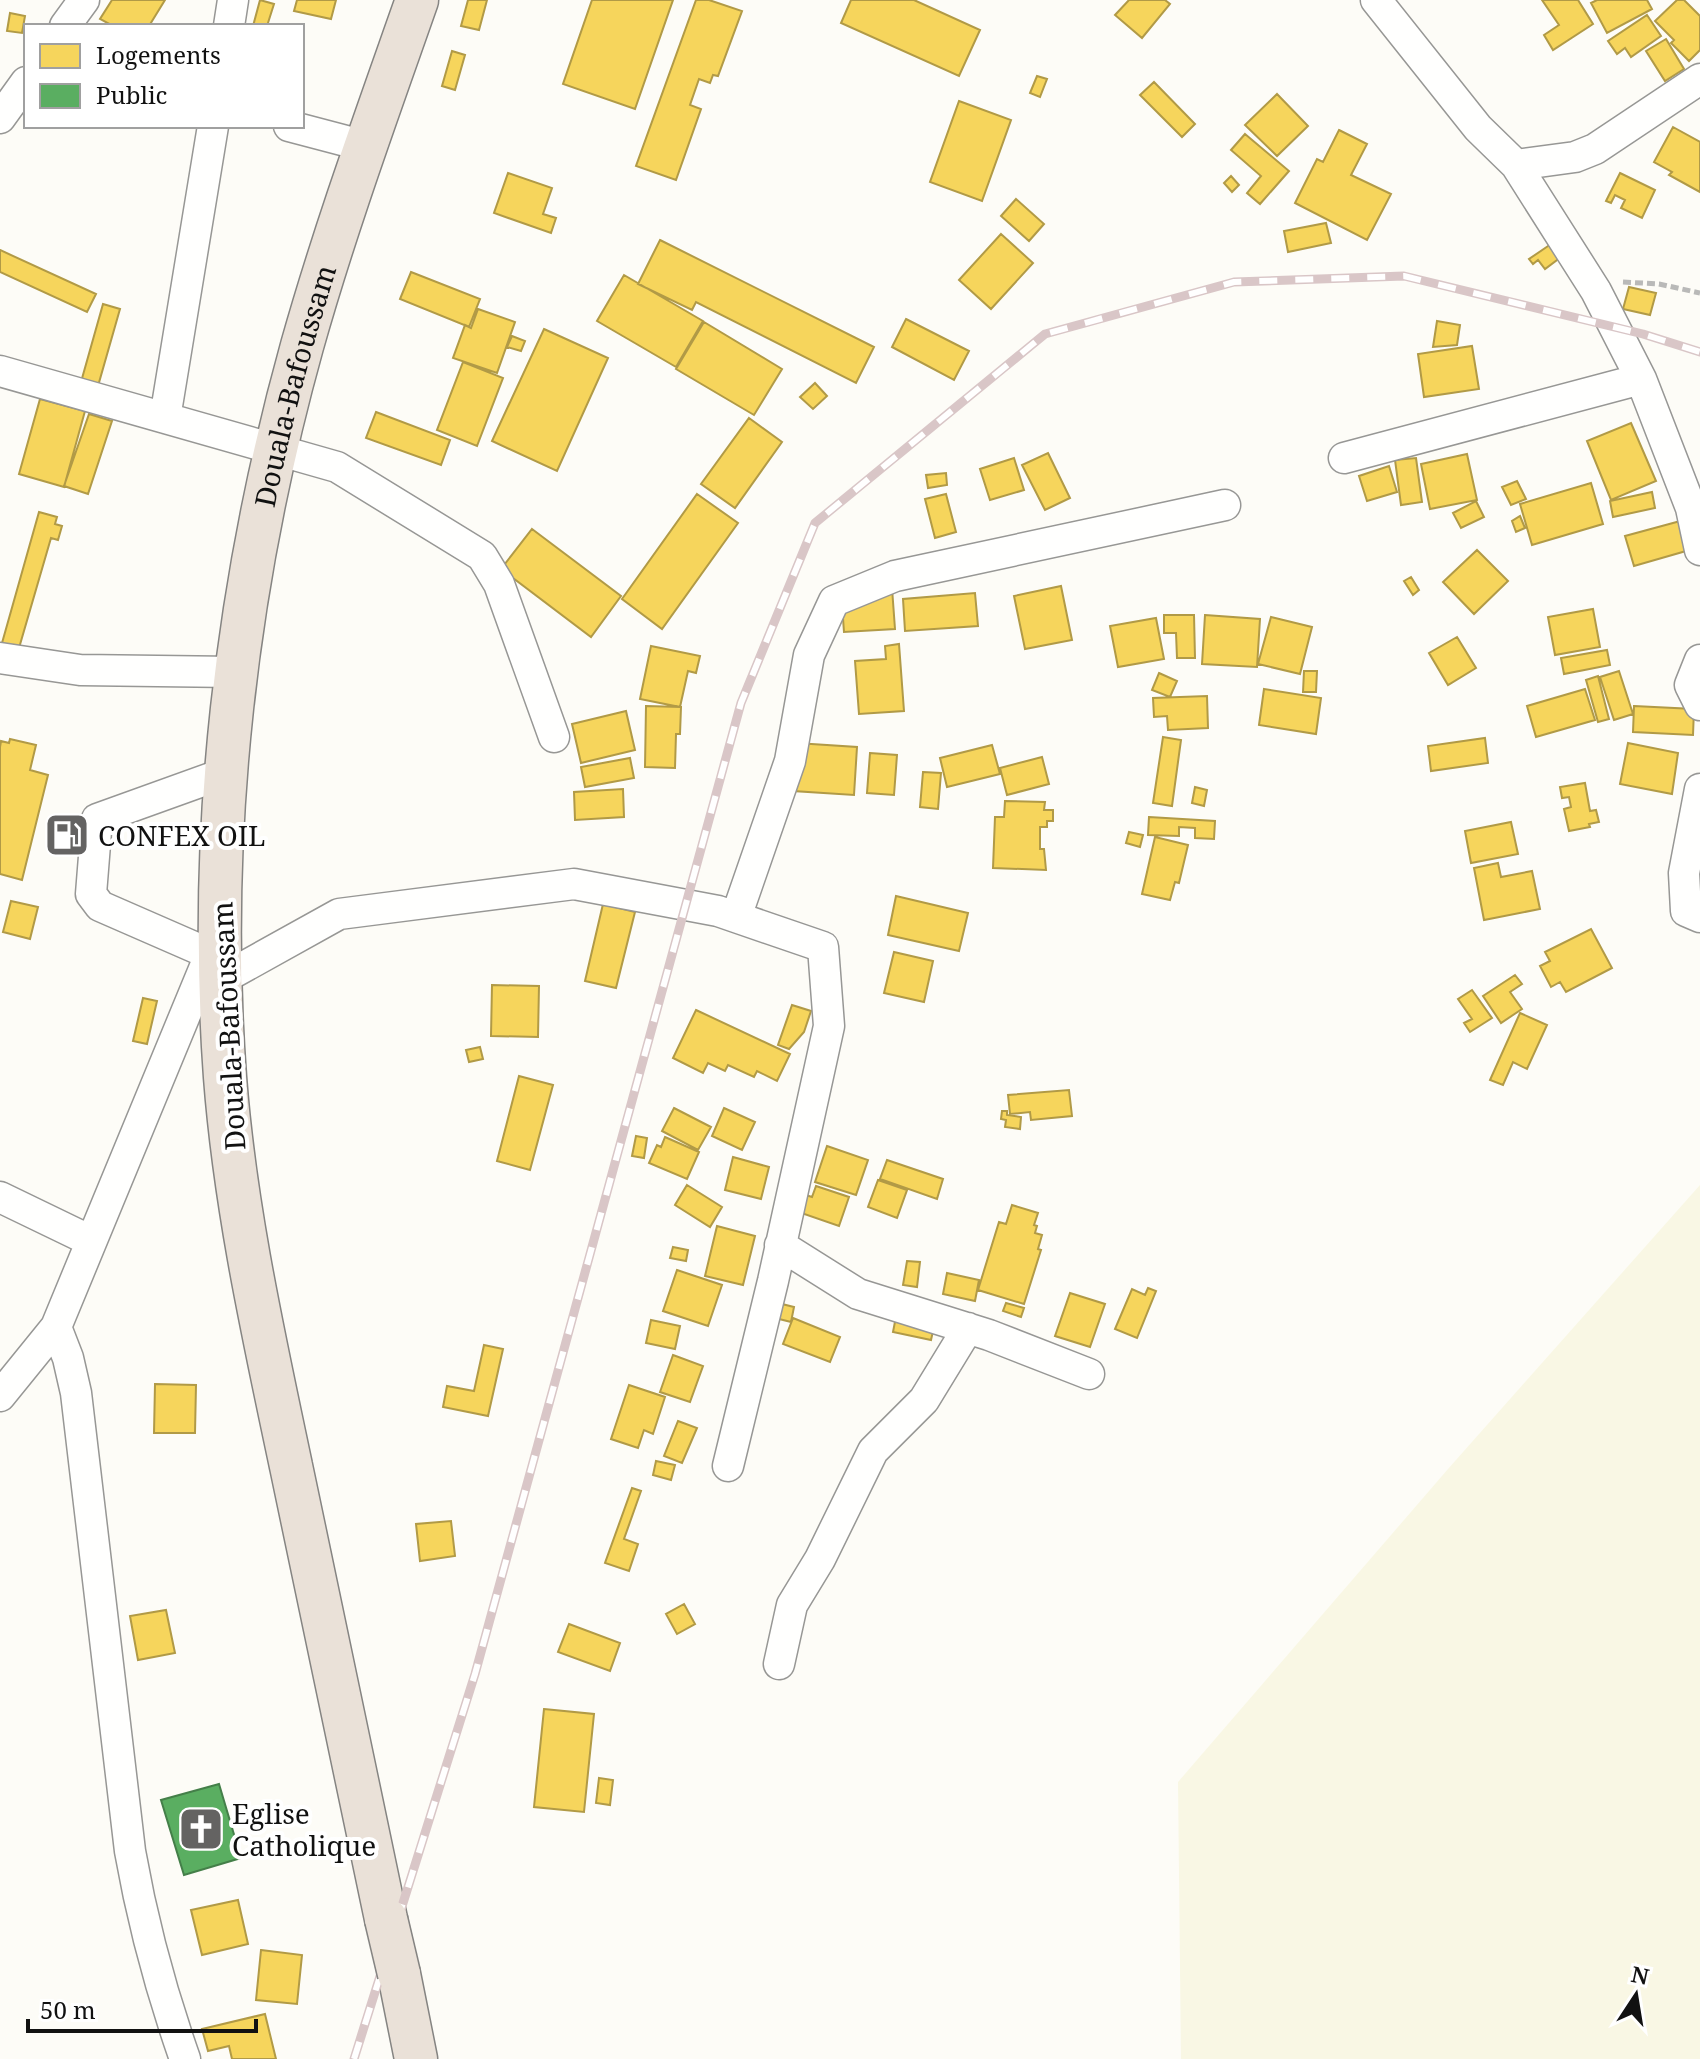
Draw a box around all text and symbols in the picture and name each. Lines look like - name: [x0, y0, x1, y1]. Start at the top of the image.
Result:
- legend: [24, 24, 304, 128]
- text: Logements: [96, 38, 221, 71]
- text: Public: [96, 78, 167, 111]
- street label: Douala-Bafoussam: [245, 260, 344, 510]
- fuel station icon: CONFEX OIL: [43, 811, 91, 859]
- place label: CONFEX OIL: [98, 816, 266, 854]
- street label: Douala-Bafoussam: [203, 901, 253, 1151]
- place label: Eglise Catholique: [232, 1794, 376, 1864]
- church icon: Eglise Catholique: [177, 1805, 225, 1853]
- north arrow: [1596, 1955, 1676, 2035]
- text: N: [1629, 1958, 1652, 1991]
- scale bar: [28, 1983, 256, 2033]
- text: 50 m: [40, 1993, 96, 2026]

